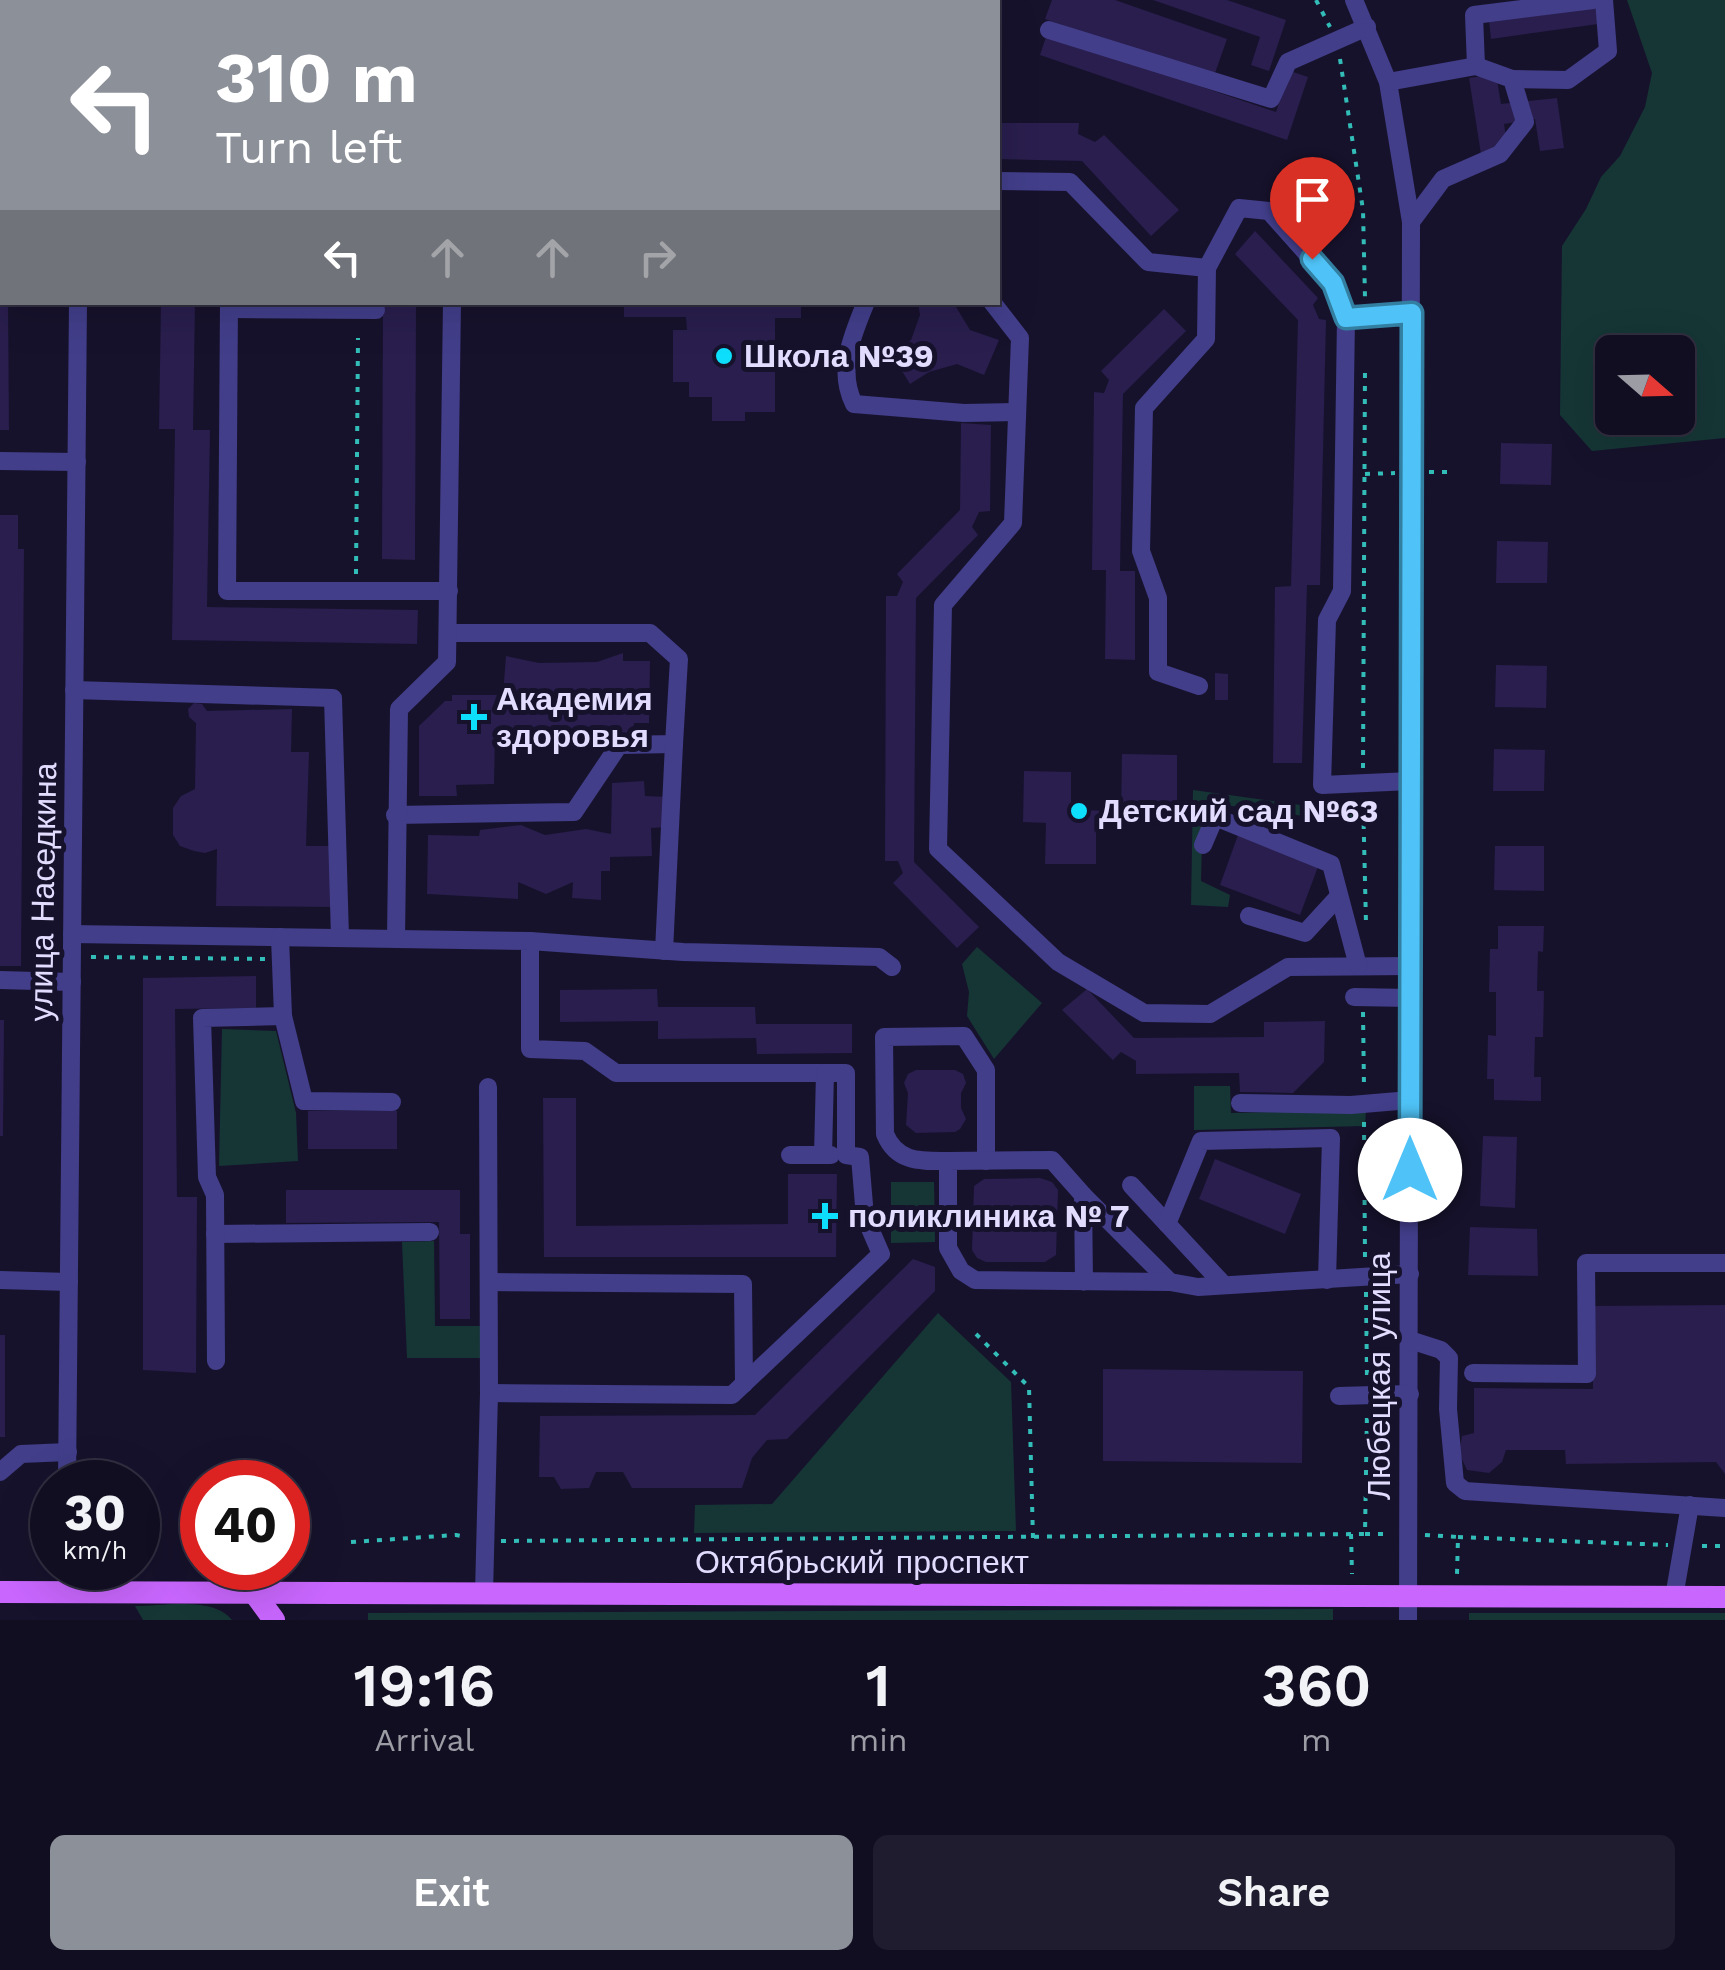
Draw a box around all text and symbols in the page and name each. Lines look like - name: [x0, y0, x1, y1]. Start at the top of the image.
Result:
- text: 310 m: [215, 37, 418, 119]
- icon: left: [50, 40, 180, 170]
- text: Turn left: [215, 121, 402, 174]
- pin: [1270, 157, 1355, 260]
- icon: arrive: [1285, 172, 1340, 227]
- icon: left: [315, 230, 370, 285]
- icon: ahead: [420, 230, 475, 285]
- icon: ahead: [525, 230, 580, 285]
- icon: right: [630, 230, 685, 285]
- north arrow: [1595, 335, 1695, 435]
- map controls: [1595, 335, 1695, 435]
- place label: Школа №39: [744, 337, 934, 375]
- marker: Школа №39: [713, 345, 735, 367]
- place label: Академия здоровья: [496, 680, 653, 755]
- marker: Академия здоровья: [461, 704, 487, 730]
- street label: улица Наседкина: [22, 762, 64, 1022]
- place label: Детский сад №63: [1099, 792, 1379, 830]
- marker: Детский сад №63: [1068, 800, 1090, 822]
- position arrow: [1358, 1118, 1462, 1222]
- place label: поликлиника № 7: [848, 1197, 1129, 1235]
- marker: поликлиника № 7: [812, 1203, 838, 1229]
- street label: Любецкая улица: [1360, 1252, 1398, 1500]
- speed limit sign: 40: [180, 1460, 310, 1590]
- text: 30: [64, 1483, 126, 1542]
- text: km/h: [63, 1536, 127, 1565]
- street label: Октябрьский проспект: [695, 1543, 1029, 1581]
- text: 19:16: [354, 1650, 495, 1721]
- text: 1: [866, 1650, 891, 1721]
- text: 360: [1261, 1650, 1371, 1721]
- text: Arrival: [374, 1721, 474, 1759]
- text: min: [849, 1721, 908, 1759]
- text: m: [1301, 1721, 1332, 1759]
- button: Exit: [50, 1835, 853, 1950]
- button: Share: [873, 1835, 1675, 1950]

